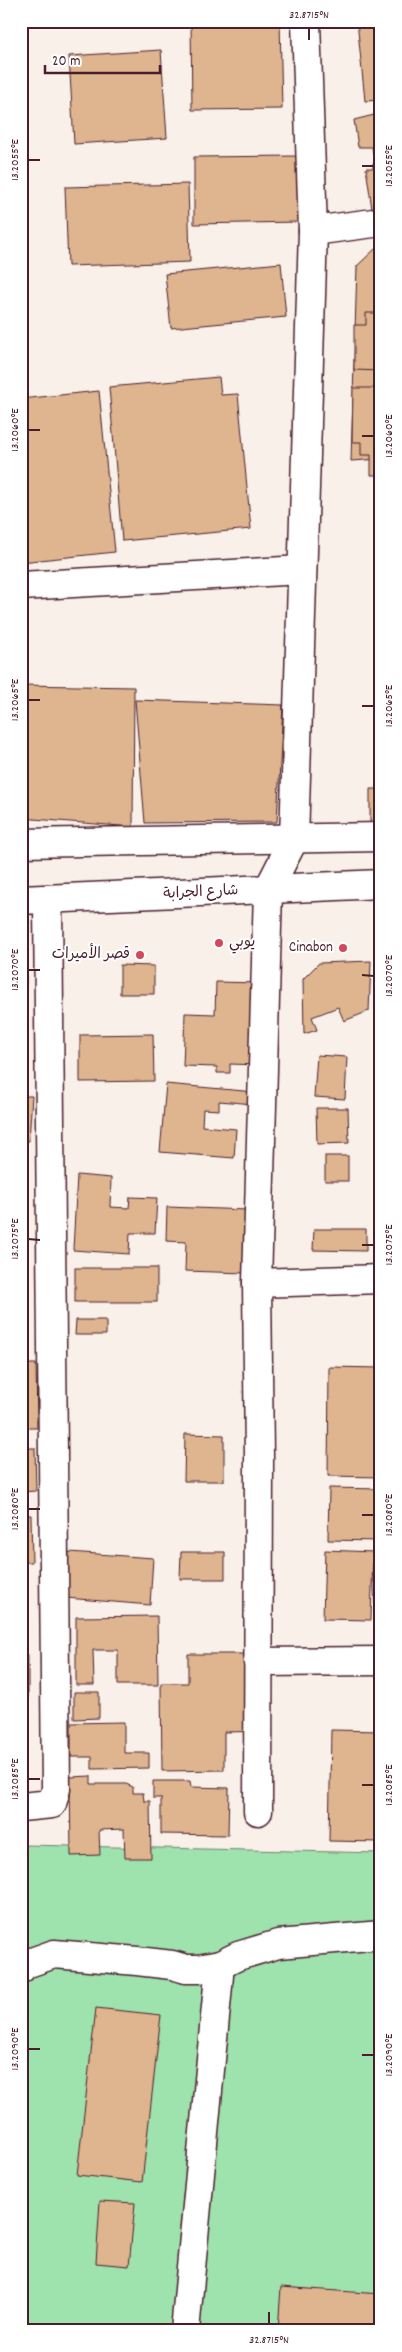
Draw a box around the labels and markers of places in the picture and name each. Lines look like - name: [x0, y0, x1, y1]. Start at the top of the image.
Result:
- place label: يوبي: [229, 932, 255, 954]
- marker: يوبي: [213, 937, 225, 949]
- place label: Cinabon: [289, 937, 333, 959]
- marker: Cinabon: [337, 942, 349, 954]
- place label: قصر الأميرات: [52, 943, 130, 966]
- marker: قصر الأميرات: [134, 949, 146, 961]

